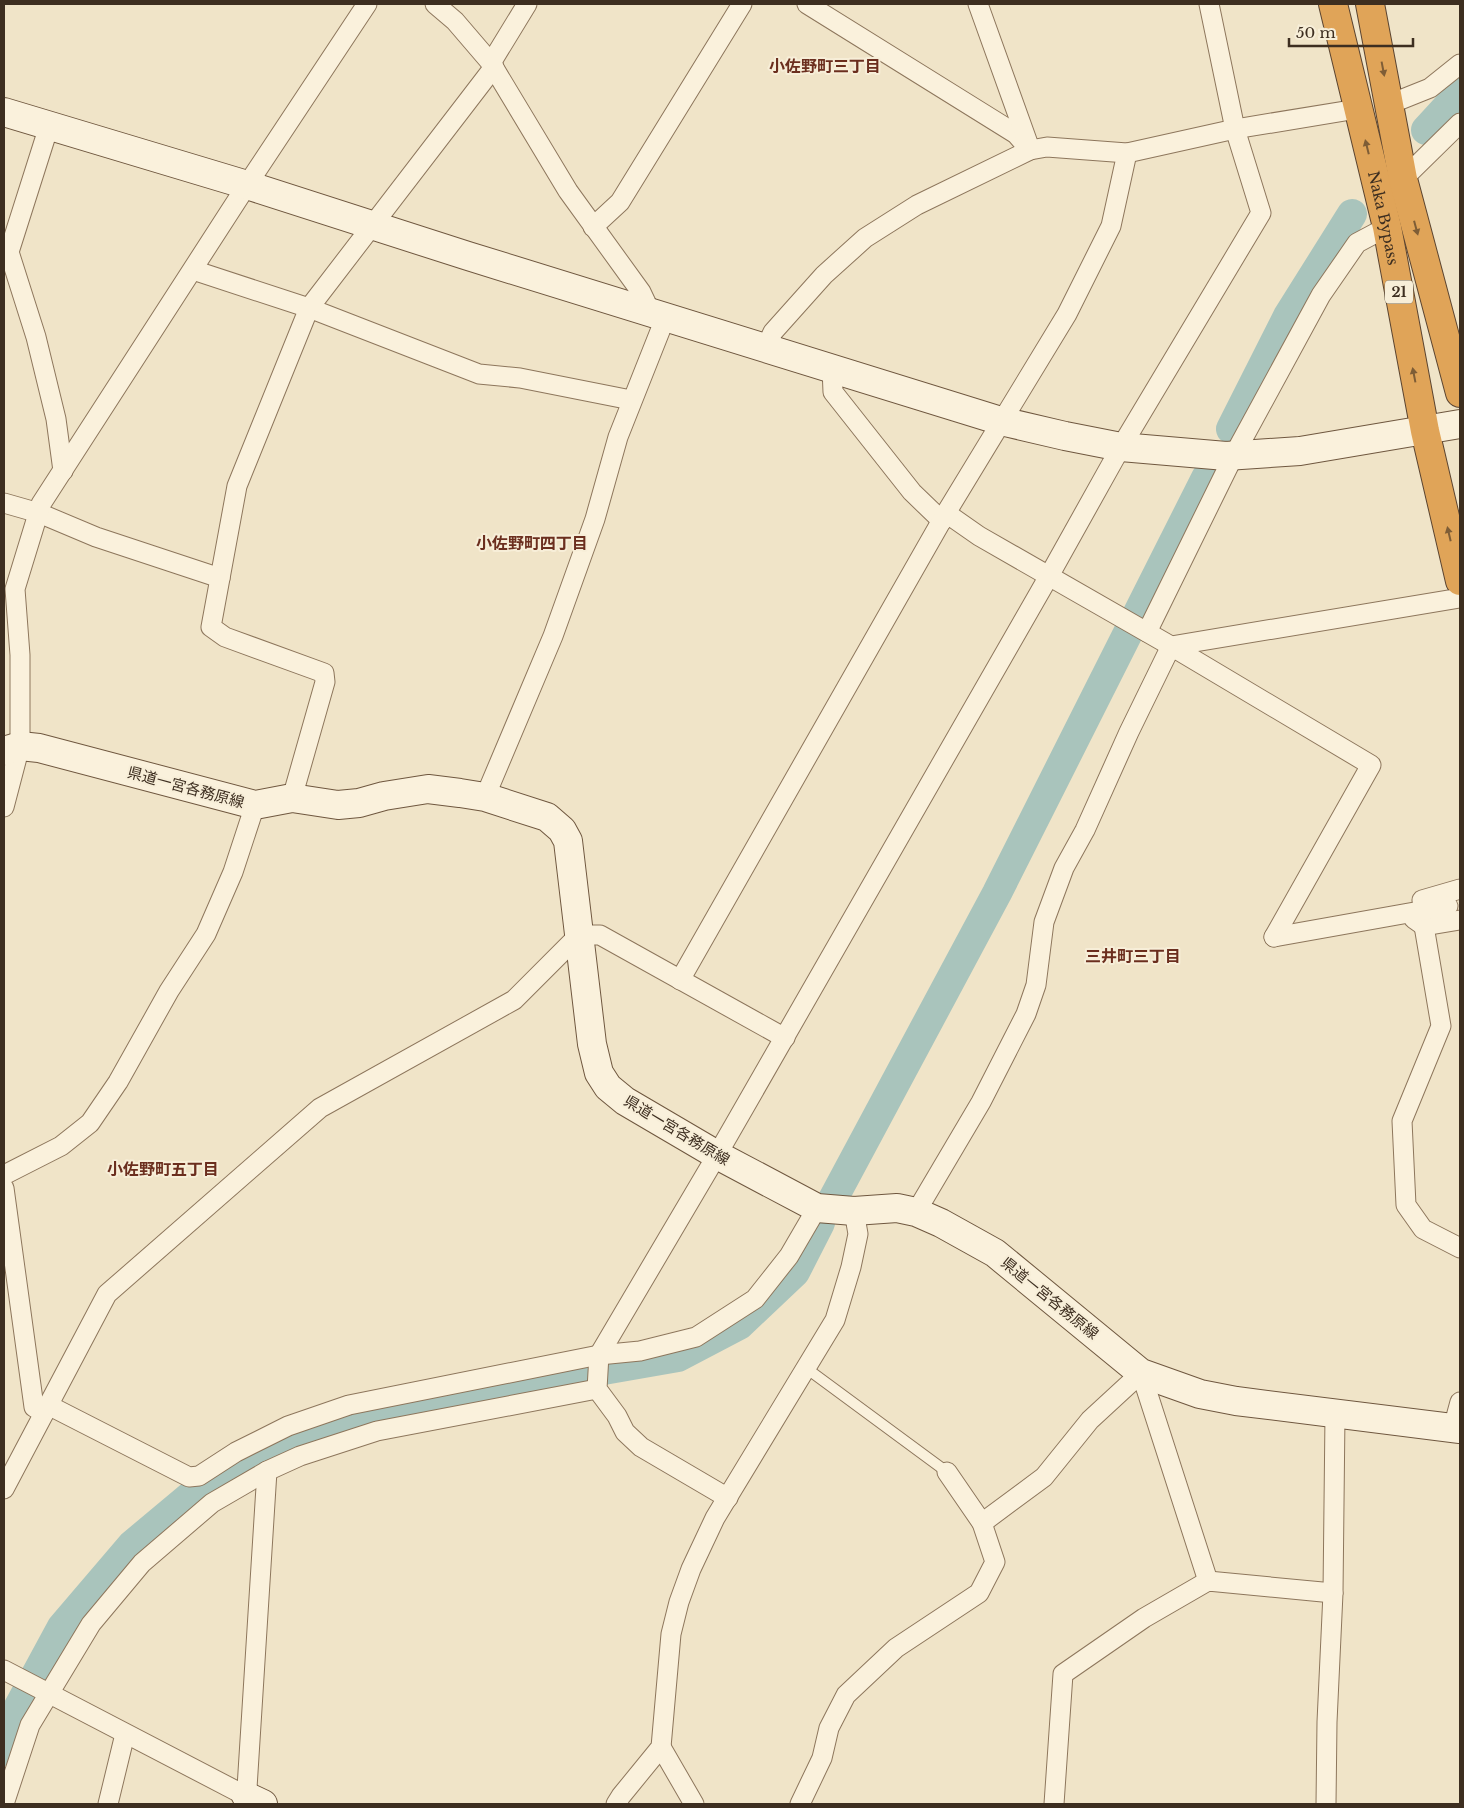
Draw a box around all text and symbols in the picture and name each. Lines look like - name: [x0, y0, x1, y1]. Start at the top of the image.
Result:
- scale bar: [1289, 15, 1413, 47]
- text: 50 m: [1296, 23, 1336, 42]
- district label: 小佐野町三丁目: [769, 56, 881, 76]
- one-way arrow: [1379, 61, 1387, 76]
- one-way arrow: [1363, 140, 1371, 155]
- street label: Naka Bypass: [1364, 169, 1403, 267]
- one-way arrow: [1412, 220, 1420, 235]
- road number: 21: [1385, 280, 1413, 304]
- one-way arrow: [1410, 366, 1418, 382]
- one-way arrow: [1445, 526, 1453, 541]
- district label: 小佐野町四丁目: [476, 533, 588, 553]
- street label: 県道一宮各務原線: [126, 762, 246, 812]
- district label: 三井町三丁目: [1085, 946, 1181, 966]
- street label: 県道一宮各務原線: [621, 1091, 733, 1169]
- district label: 小佐野町五丁目: [107, 1159, 219, 1179]
- street label: 県道一宮各務原線: [997, 1253, 1103, 1343]

